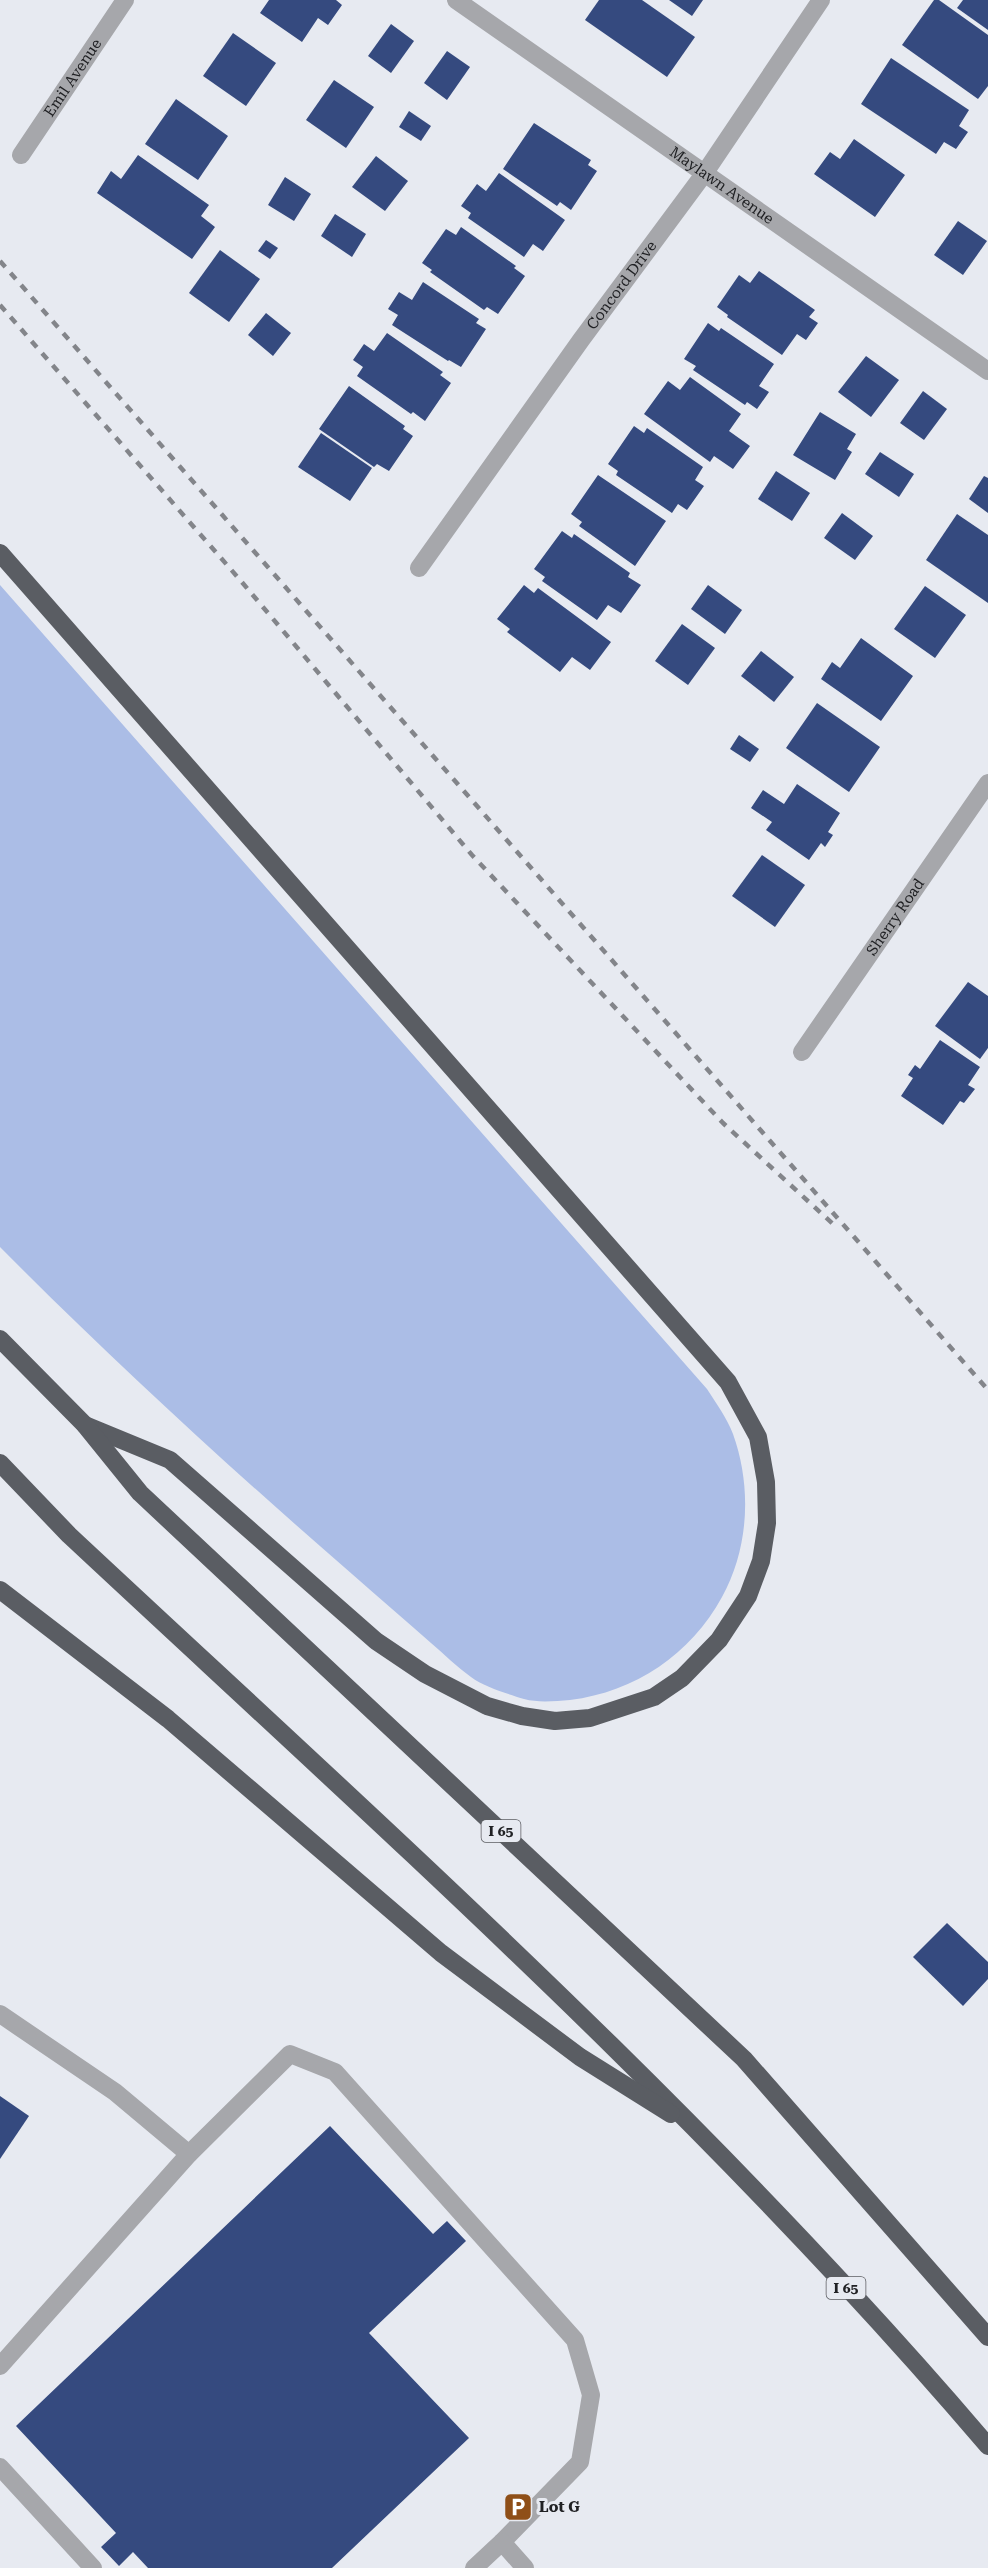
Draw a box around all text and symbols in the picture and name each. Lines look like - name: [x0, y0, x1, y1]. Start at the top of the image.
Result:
- street label: Emil Avenue: [40, 35, 105, 120]
- street label: Maylawn Avenue: [666, 143, 777, 228]
- street label: Concord Drive: [583, 237, 660, 333]
- street label: Sherry Road: [862, 875, 928, 959]
- road number: I 65: [482, 1820, 520, 1842]
- road number: I 65: [826, 2277, 866, 2299]
- parking icon: Lot G: [502, 2491, 534, 2523]
- place label: Lot G: [539, 2498, 580, 2516]

